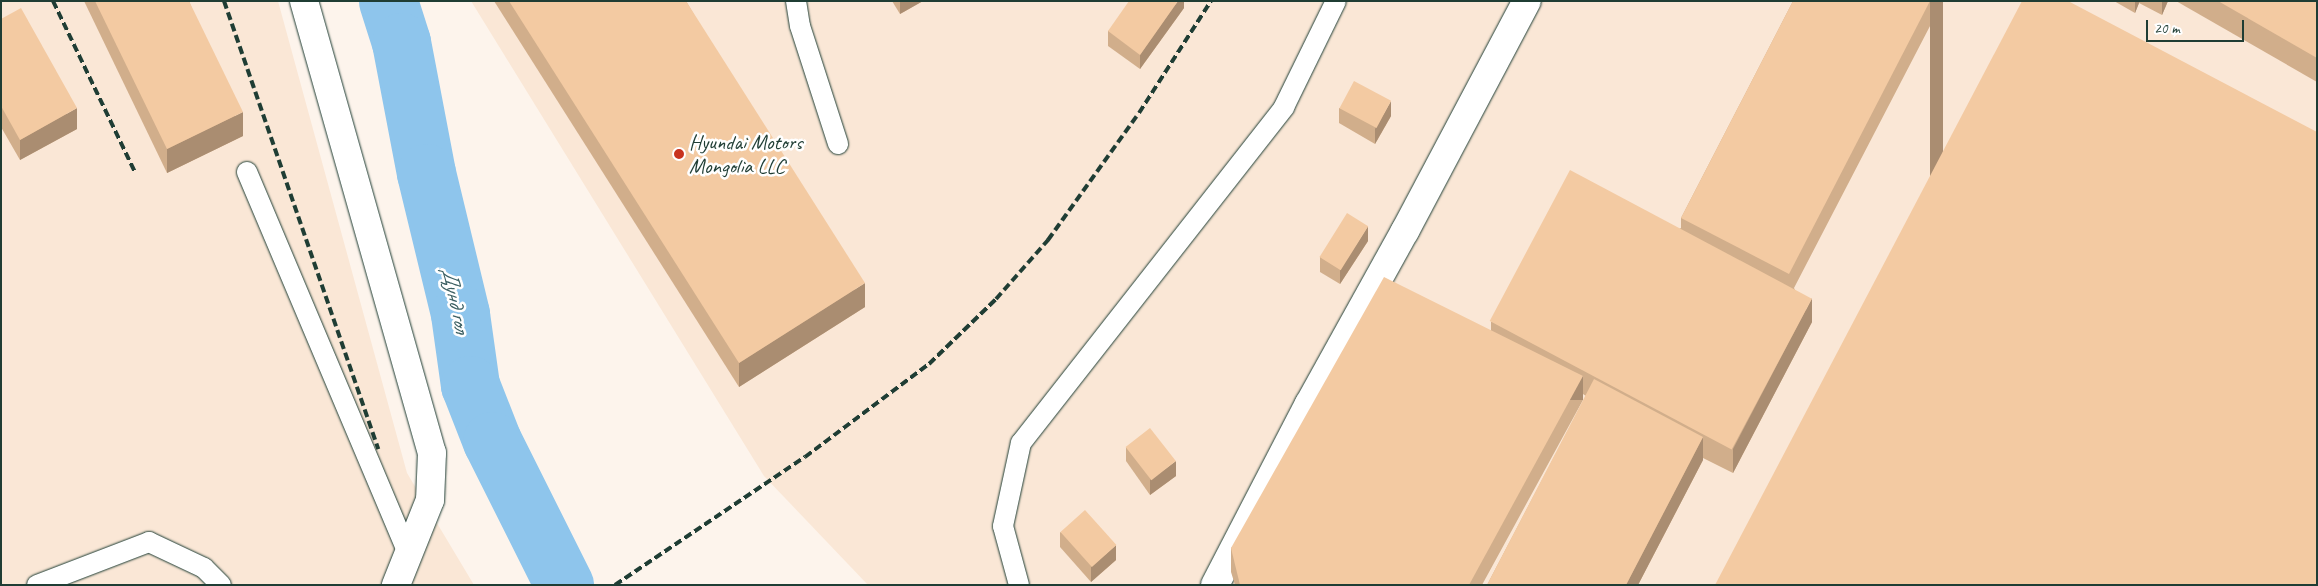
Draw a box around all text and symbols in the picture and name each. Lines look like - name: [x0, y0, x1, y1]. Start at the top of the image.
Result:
- scale bar: [2148, 10, 2246, 42]
- text: 20 m: [2154, 19, 2180, 38]
- place label: Hyundai Motors Mongolia LLC: [689, 129, 803, 179]
- marker: Hyundai Motors Mongolia LLC: [673, 148, 685, 160]
- water label: Дунд гол: [435, 266, 475, 334]

